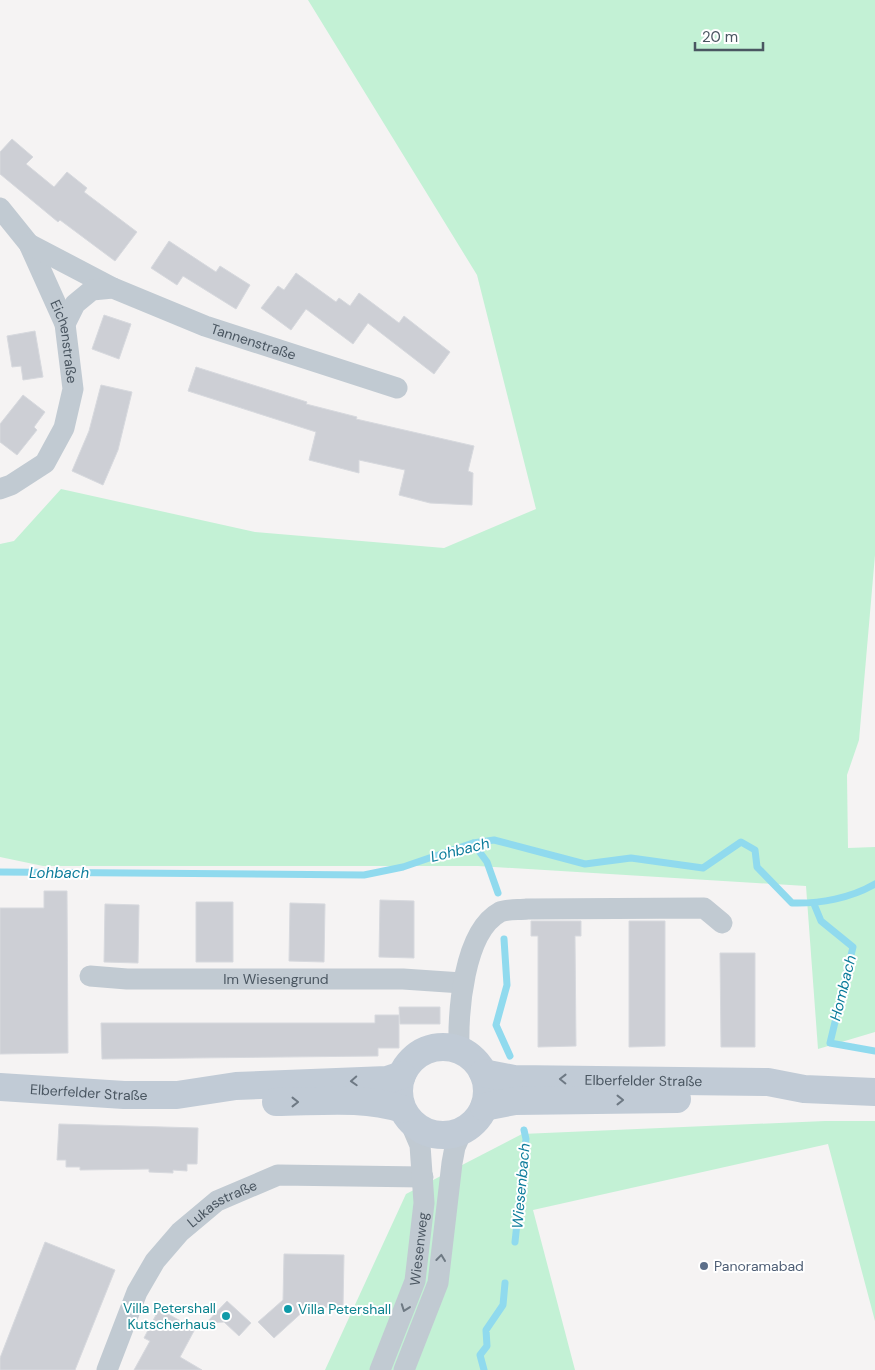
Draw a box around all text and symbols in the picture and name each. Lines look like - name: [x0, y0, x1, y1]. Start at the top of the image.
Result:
- scale bar: [695, 20, 762, 52]
- text: 20 m: [702, 27, 738, 47]
- street label: Eichenstraße: [46, 297, 81, 384]
- street label: Tannenstraße: [209, 319, 298, 364]
- water label: Lohbach: [428, 833, 492, 867]
- water label: Lohbach: [29, 863, 89, 883]
- water label: Hombach: [825, 953, 861, 1023]
- street label: Im Wiesengrund: [223, 970, 329, 988]
- street label: Elberfelder Straße: [585, 1071, 702, 1090]
- one-way arrow: [559, 1074, 567, 1085]
- one-way arrow: [350, 1076, 358, 1086]
- street label: Elberfelder Straße: [30, 1080, 148, 1104]
- one-way arrow: [616, 1095, 624, 1105]
- one-way arrow: [292, 1097, 300, 1107]
- water label: Wiesenbach: [507, 1142, 535, 1230]
- street label: Lukasstraße: [183, 1176, 260, 1231]
- street label: Wiesenweg: [406, 1211, 432, 1287]
- one-way arrow: [435, 1253, 446, 1261]
- place label: Panoramabad: [714, 1257, 804, 1275]
- marker: Panoramabad: [698, 1260, 710, 1272]
- place label: Villa Petershall Kutscherhaus: [123, 1299, 216, 1333]
- place label: Villa Petershall: [298, 1300, 391, 1318]
- marker: Villa Petershall: [282, 1303, 294, 1315]
- one-way arrow: [401, 1304, 411, 1312]
- marker: Villa Petershall Kutscherhaus: [220, 1310, 232, 1322]

